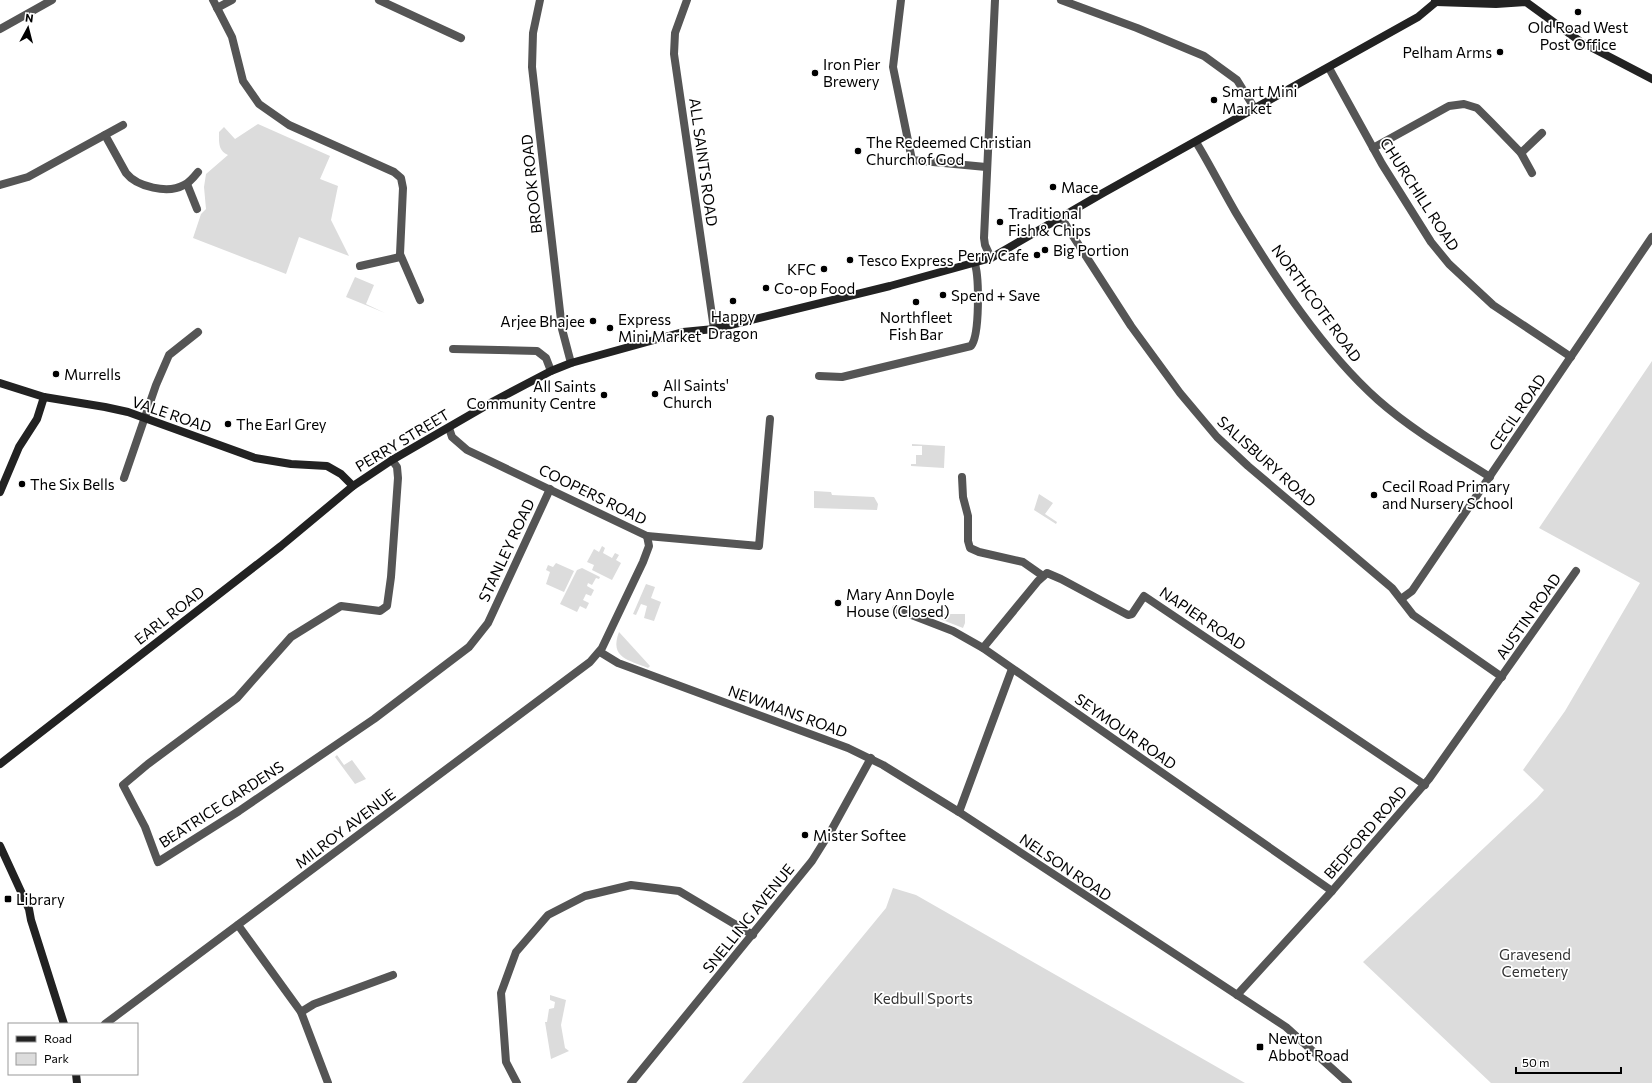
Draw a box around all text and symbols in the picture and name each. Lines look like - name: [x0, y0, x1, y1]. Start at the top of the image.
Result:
- marker: Old Road West Post Office: [1573, 7, 1583, 17]
- north arrow: [8, 8, 48, 48]
- text: N: [24, 11, 34, 25]
- place label: Old Road West Post Office: [1528, 18, 1628, 53]
- place label: Pelham Arms: [1402, 43, 1492, 61]
- marker: Pelham Arms: [1495, 47, 1505, 57]
- place label: Iron Pier Brewery: [823, 55, 881, 90]
- marker: Iron Pier Brewery: [810, 68, 820, 78]
- place label: Smart Mini Market: [1222, 82, 1297, 117]
- marker: Smart Mini Market: [1209, 95, 1219, 105]
- street label: ALL SAINTS ROAD: [686, 97, 722, 227]
- street label: BROOK ROAD: [517, 133, 545, 235]
- place label: The Redeemed Christian Church of God: [866, 133, 1031, 168]
- street label: CHURCHILL ROAD: [1377, 134, 1463, 254]
- marker: The Redeemed Christian Church of God: [853, 146, 863, 156]
- place label: Mace: [1061, 178, 1098, 196]
- marker: Mace: [1048, 182, 1058, 192]
- place label: Traditional Fish & Chips: [1008, 204, 1091, 239]
- marker: Traditional Fish & Chips: [995, 217, 1005, 227]
- place label: Big Portion: [1053, 241, 1129, 259]
- street label: NORTHCOTE ROAD: [1268, 241, 1366, 365]
- marker: Big Portion: [1040, 245, 1050, 255]
- place label: Perry Cafe: [958, 246, 1029, 264]
- marker: Perry Cafe: [1032, 250, 1042, 260]
- place label: Tesco Express: [858, 251, 954, 269]
- marker: Tesco Express: [845, 255, 855, 265]
- place label: KFC: [787, 260, 816, 278]
- marker: KFC: [819, 264, 829, 274]
- place label: Co-op Food: [774, 279, 855, 297]
- marker: Co-op Food: [761, 283, 771, 293]
- place label: Spend + Save: [951, 286, 1040, 304]
- marker: Spend + Save: [938, 290, 948, 300]
- marker: Happy Dragon: [728, 296, 738, 306]
- marker: Northfleet Fish Bar: [911, 297, 921, 307]
- place label: Happy Dragon: [708, 307, 758, 342]
- place label: Northfleet Fish Bar: [880, 308, 952, 343]
- place label: Express Mini Market: [618, 310, 701, 345]
- place label: Arjee Bhajee: [500, 312, 585, 330]
- marker: Arjee Bhajee: [588, 316, 598, 326]
- marker: Express Mini Market: [605, 323, 615, 333]
- place label: Murrells: [64, 365, 121, 383]
- marker: Murrells: [51, 369, 61, 379]
- street label: CECIL ROAD: [1485, 370, 1549, 454]
- place label: All Saints' Church: [663, 376, 729, 411]
- place label: All Saints Community Centre: [466, 377, 596, 412]
- marker: All Saints' Church: [650, 389, 660, 399]
- marker: All Saints Community Centre: [599, 390, 609, 400]
- street label: VALE ROAD: [130, 392, 214, 436]
- street label: PERRY STREET: [352, 405, 453, 475]
- street label: SALISBURY ROAD: [1214, 412, 1320, 510]
- place label: The Earl Grey: [236, 415, 327, 433]
- marker: The Earl Grey: [223, 419, 233, 429]
- street label: COOPERS ROAD: [536, 460, 650, 528]
- place label: The Six Bells: [30, 475, 115, 493]
- place label: Cecil Road Primary and Nursery School: [1382, 477, 1513, 512]
- marker: The Six Bells: [17, 479, 27, 489]
- marker: Cecil Road Primary and Nursery School: [1369, 490, 1379, 500]
- street label: STANLEY ROAD: [474, 496, 538, 604]
- street label: AUSTIN ROAD: [1492, 570, 1564, 662]
- street label: EARL ROAD: [130, 582, 208, 648]
- street label: NAPIER ROAD: [1156, 583, 1250, 653]
- place label: Mary Ann Doyle House (Closed): [846, 585, 954, 620]
- marker: Mary Ann Doyle House (Closed): [833, 598, 843, 608]
- street label: NEWMANS ROAD: [726, 681, 850, 741]
- street label: SEYMOUR ROAD: [1072, 689, 1180, 773]
- street label: BEATRICE GARDENS: [155, 757, 287, 851]
- street label: BEDFORD ROAD: [1320, 782, 1410, 882]
- street label: MILROY AVENUE: [291, 784, 399, 872]
- place label: Mister Softee: [813, 826, 906, 844]
- marker: Mister Softee: [800, 830, 810, 840]
- street label: NELSON ROAD: [1017, 830, 1115, 904]
- street label: SNELLING AVENUE: [698, 860, 798, 976]
- place label: Library: [16, 890, 65, 908]
- marker: Library: [3, 894, 13, 904]
- park label: Gravesend Cemetery: [1499, 945, 1571, 980]
- park label: Kedbull Sports: [873, 989, 973, 1007]
- legend: [8, 1023, 138, 1075]
- place label: Newton Abbot Road: [1268, 1029, 1349, 1064]
- text: Road: [44, 1031, 72, 1045]
- marker: Newton Abbot Road: [1255, 1042, 1265, 1052]
- scale bar: [1516, 1049, 1621, 1075]
- text: Park: [44, 1051, 70, 1065]
- text: 50 m: [1522, 1055, 1550, 1069]

